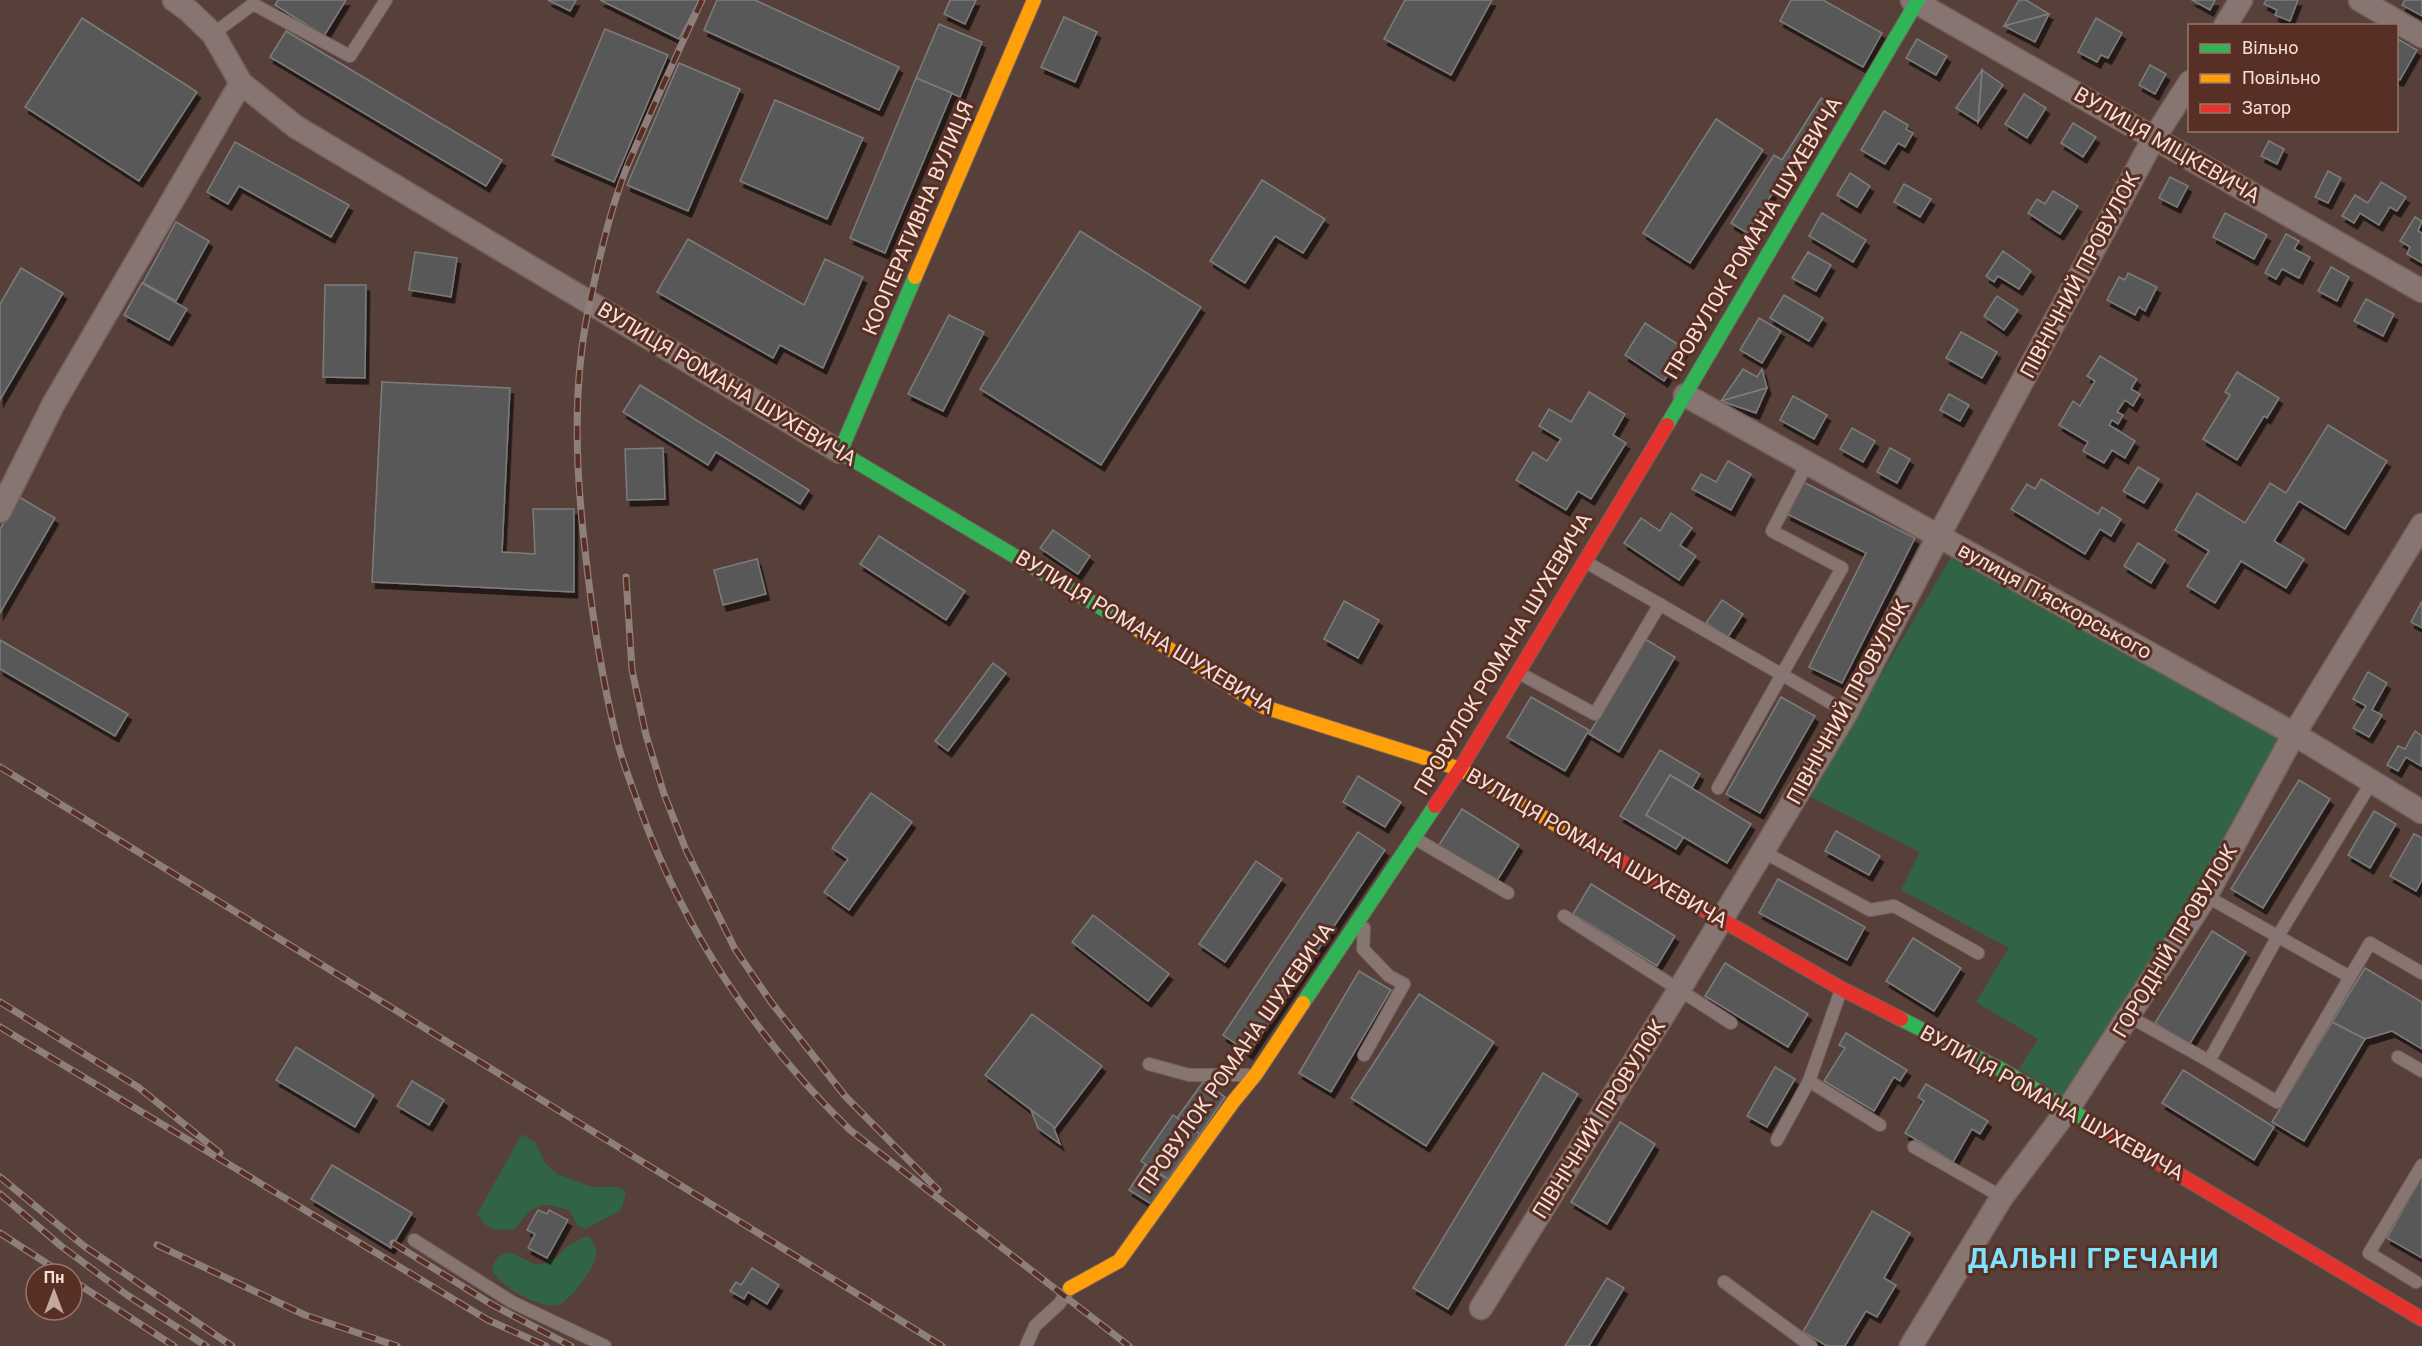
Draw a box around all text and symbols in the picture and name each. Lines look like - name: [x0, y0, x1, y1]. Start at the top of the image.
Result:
- legend: [2188, 24, 2398, 132]
- text: Вільно: [2242, 37, 2298, 58]
- text: Повільно: [2242, 67, 2321, 88]
- street label: ВУЛИЦЯ МІЦКЕВИЧА: [2070, 82, 2264, 208]
- street label: ПРОВУЛОК РОМАНА ШУХЕВИЧА: [1659, 93, 1847, 383]
- street label: КООПЕРАТИВНА ВУЛИЦЯ: [858, 97, 978, 339]
- text: Затор: [2242, 97, 2291, 118]
- street label: ПІВНІЧНИЙ ПРОВУЛОК: [2015, 167, 2145, 382]
- street label: ВУЛИЦЯ РОМАНА ШУХЕВИЧА: [593, 297, 861, 471]
- street label: ПРОВУЛОК РОМАНА ШУХЕВИЧА: [1409, 509, 1597, 799]
- street label: вулиця Пʼяскорського: [1954, 538, 2156, 664]
- street label: ВУЛИЦЯ РОМАНА ШУХЕВИЧА: [1011, 545, 1279, 719]
- street label: ПІВНІЧНИЙ ПРОВУЛОК: [1782, 595, 1914, 808]
- street label: ВУЛИЦЯ РОМАНА ШУХЕВИЧА: [1462, 763, 1732, 933]
- street label: ГОРОДНІЙ ПРОВУЛОК: [2108, 840, 2242, 1042]
- street label: ПРОВУЛОК РОМАНА ШУХЕВИЧА: [1133, 918, 1339, 1198]
- street label: ПІВНІЧНИЙ ПРОВУЛОК: [1528, 1015, 1670, 1223]
- street label: ВУЛИЦЯ РОМАНА ШУХЕВИЧА: [1916, 1020, 2188, 1186]
- district label: ДАЛЬНІ ГРЕЧАНИ: [1968, 1243, 2220, 1275]
- north arrow: [24, 1262, 84, 1322]
- text: Пн: [44, 1268, 64, 1287]

